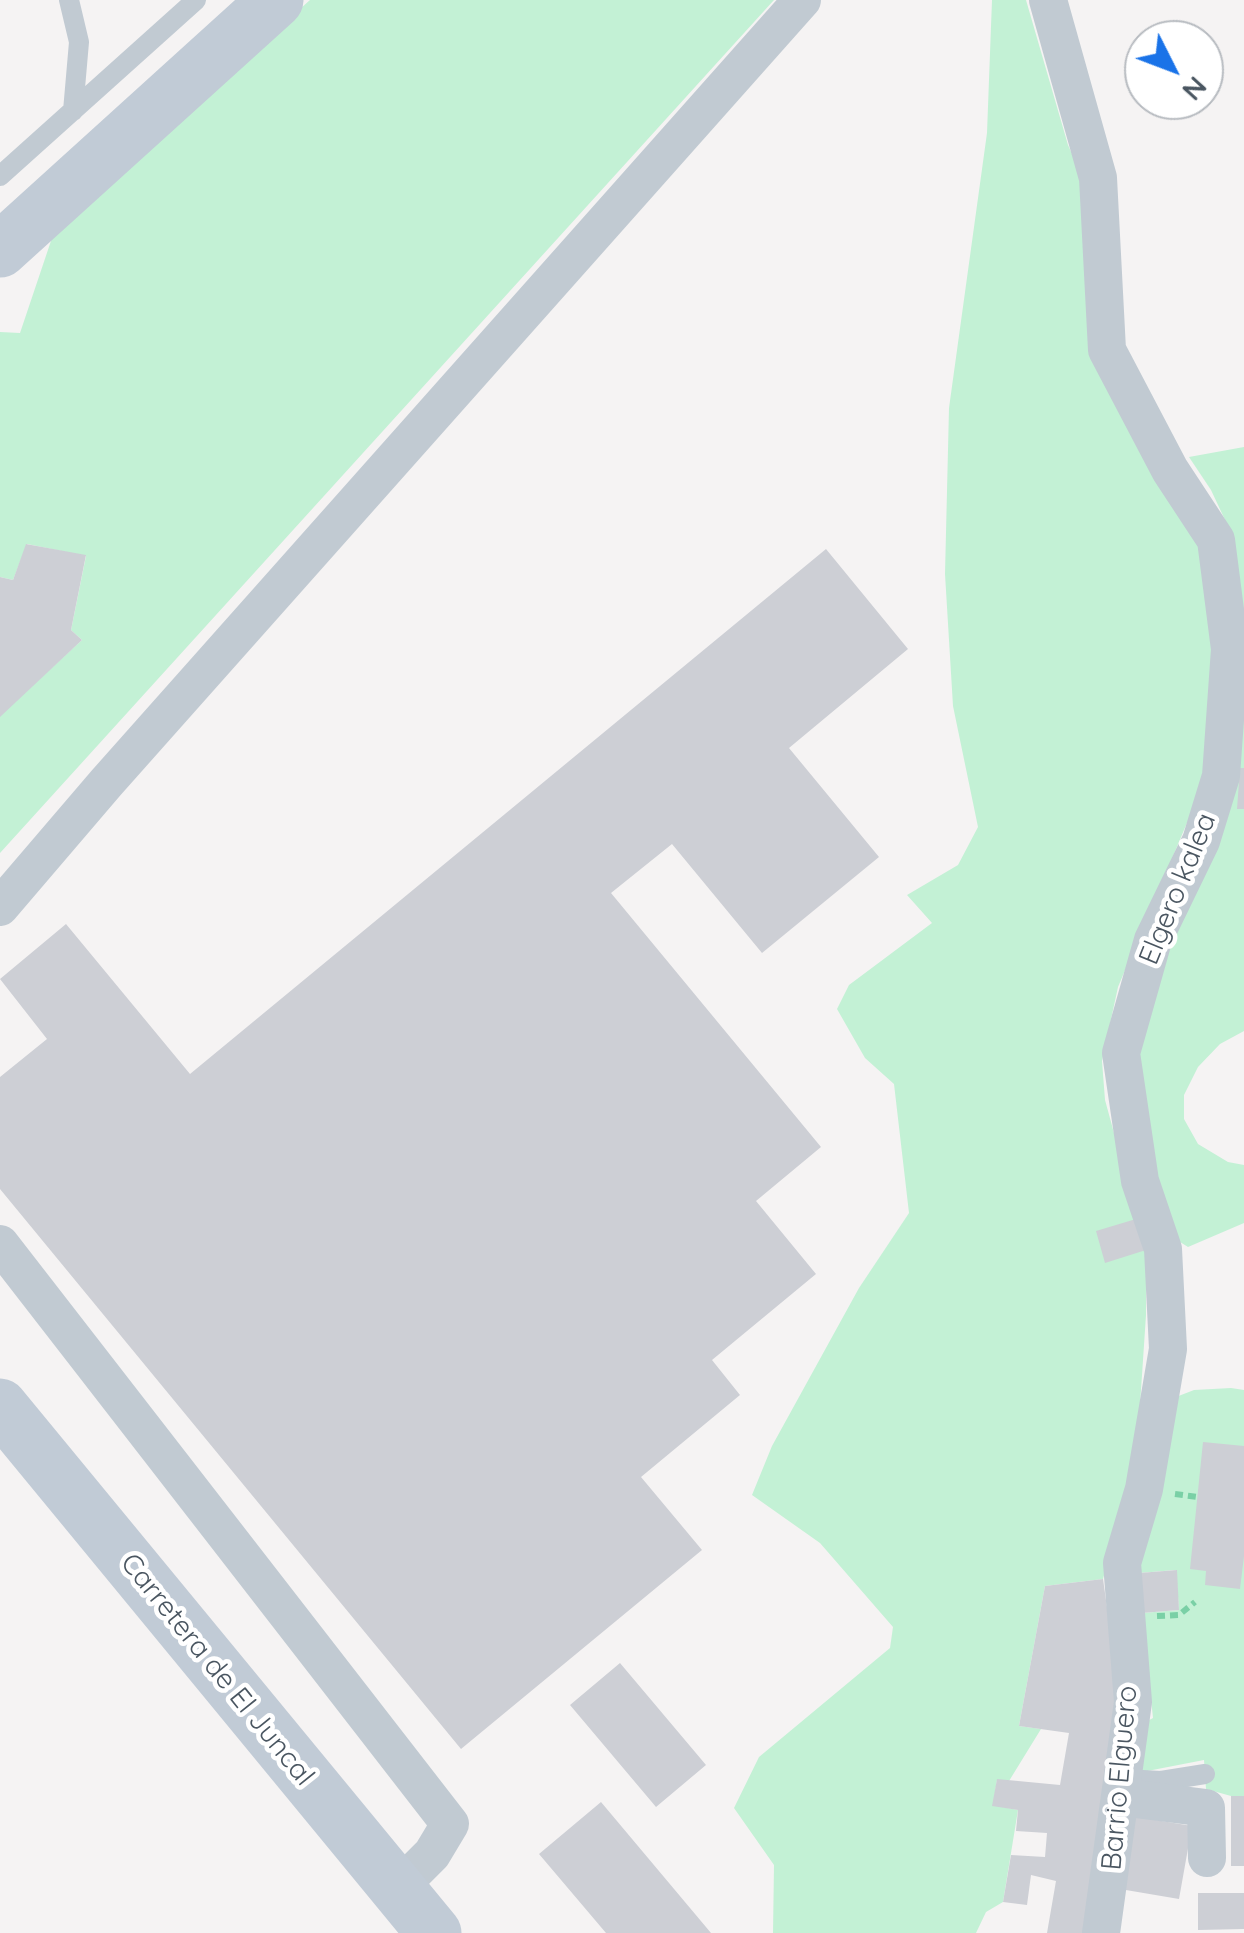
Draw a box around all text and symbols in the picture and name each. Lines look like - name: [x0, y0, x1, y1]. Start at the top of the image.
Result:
- north arrow: [1124, 20, 1224, 120]
- text: N: [1175, 70, 1215, 108]
- street label: Elgero kalea: [1132, 808, 1224, 970]
- street label: Carretera de El Juncal: [113, 1547, 321, 1793]
- street label: Barrio Elguero: [1095, 1684, 1145, 1872]

